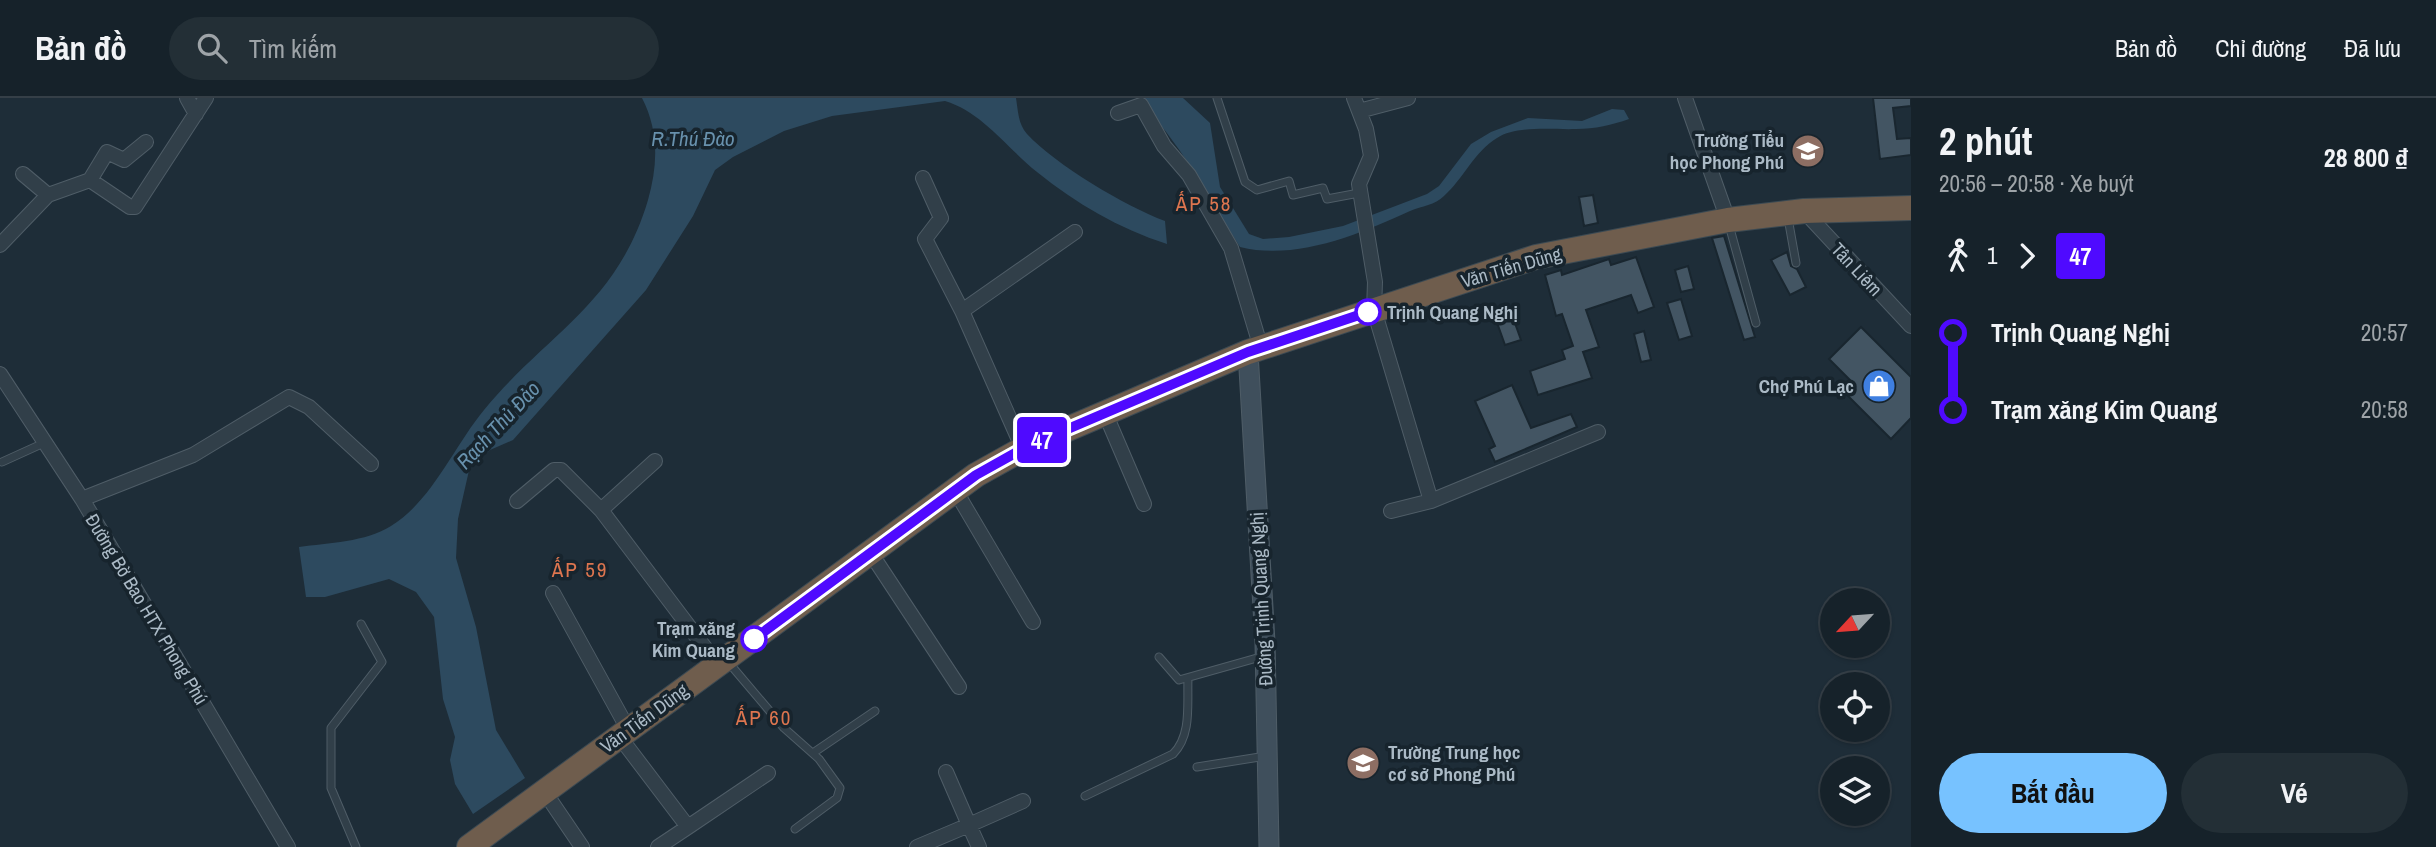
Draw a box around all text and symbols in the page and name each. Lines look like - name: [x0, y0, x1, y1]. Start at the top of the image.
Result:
- search box: [169, 17, 659, 80]
- text: Bản đồ: [35, 26, 127, 70]
- icon: search: [193, 29, 231, 67]
- text: Tìm kiếm: [249, 31, 337, 66]
- text: Bản đồ: [2115, 32, 2177, 64]
- text: Chỉ đường: [2215, 32, 2306, 64]
- text: Đã lưu: [2344, 32, 2401, 64]
- text: 2 phút: [1939, 116, 2032, 167]
- water label: R.Thú Đào: [651, 124, 735, 153]
- place label: Trường Tiểu học Phong Phú: [1670, 127, 1784, 175]
- school or university icon: Trường Tiểu học Phong Phú: [1789, 132, 1827, 170]
- text: 28 800 ₫: [2324, 140, 2408, 175]
- text: 20:56 – 20:58 · Xe buýt: [1939, 168, 2134, 199]
- district label: ẤP 58: [1175, 189, 1232, 218]
- street label: Tân Liêm: [1826, 237, 1888, 301]
- icon: walk: [1939, 237, 1977, 275]
- icon: forward: [2008, 237, 2046, 275]
- street label: Văn Tiến Dũng: [1458, 240, 1564, 294]
- text: 1: [1987, 240, 1998, 271]
- text: 47: [2070, 240, 2091, 272]
- marker: Trịnh Quang Nghị: [1355, 299, 1381, 325]
- place label: Trịnh Quang Nghị: [1387, 299, 1518, 325]
- text: Trịnh Quang Nghị: [1991, 315, 2170, 350]
- text: 20:57: [2361, 317, 2408, 348]
- shop icon: Chợ Phú Lạc: [1860, 367, 1898, 405]
- place label: Chợ Phú Lạc: [1759, 373, 1854, 399]
- water label: Rạch Thủ Đảo: [450, 375, 546, 475]
- text: Trạm xăng Kim Quang: [1991, 392, 2217, 427]
- text: 20:58: [2361, 394, 2408, 425]
- line badge: 47: [1010, 417, 1074, 463]
- text: 47: [1031, 424, 1053, 456]
- street label: Đường Bờ Bao HTX Phong Phú: [80, 509, 214, 709]
- street label: Đường Trịnh Quang Nghị: [1243, 511, 1279, 687]
- district label: ẤP 59: [551, 555, 608, 584]
- north arrow: [1820, 588, 1890, 658]
- map controls: [1820, 588, 1890, 826]
- place label: Trạm xăng Kim Quang: [652, 615, 735, 663]
- marker: Trạm xăng Kim Quang: [741, 626, 767, 652]
- button: locate: [1820, 672, 1890, 742]
- street label: Văn Tiến Dũng: [595, 677, 694, 759]
- district label: ẤP 60: [735, 703, 792, 732]
- place label: Trường Trung học cơ sở Phong Phú: [1388, 739, 1520, 787]
- school or university icon: Trường Trung học cơ sở Phong Phú: [1344, 744, 1382, 782]
- button: Bắt đầu: [1939, 753, 2167, 833]
- button: Vé: [2181, 753, 2408, 833]
- button: layers: [1820, 756, 1890, 826]

